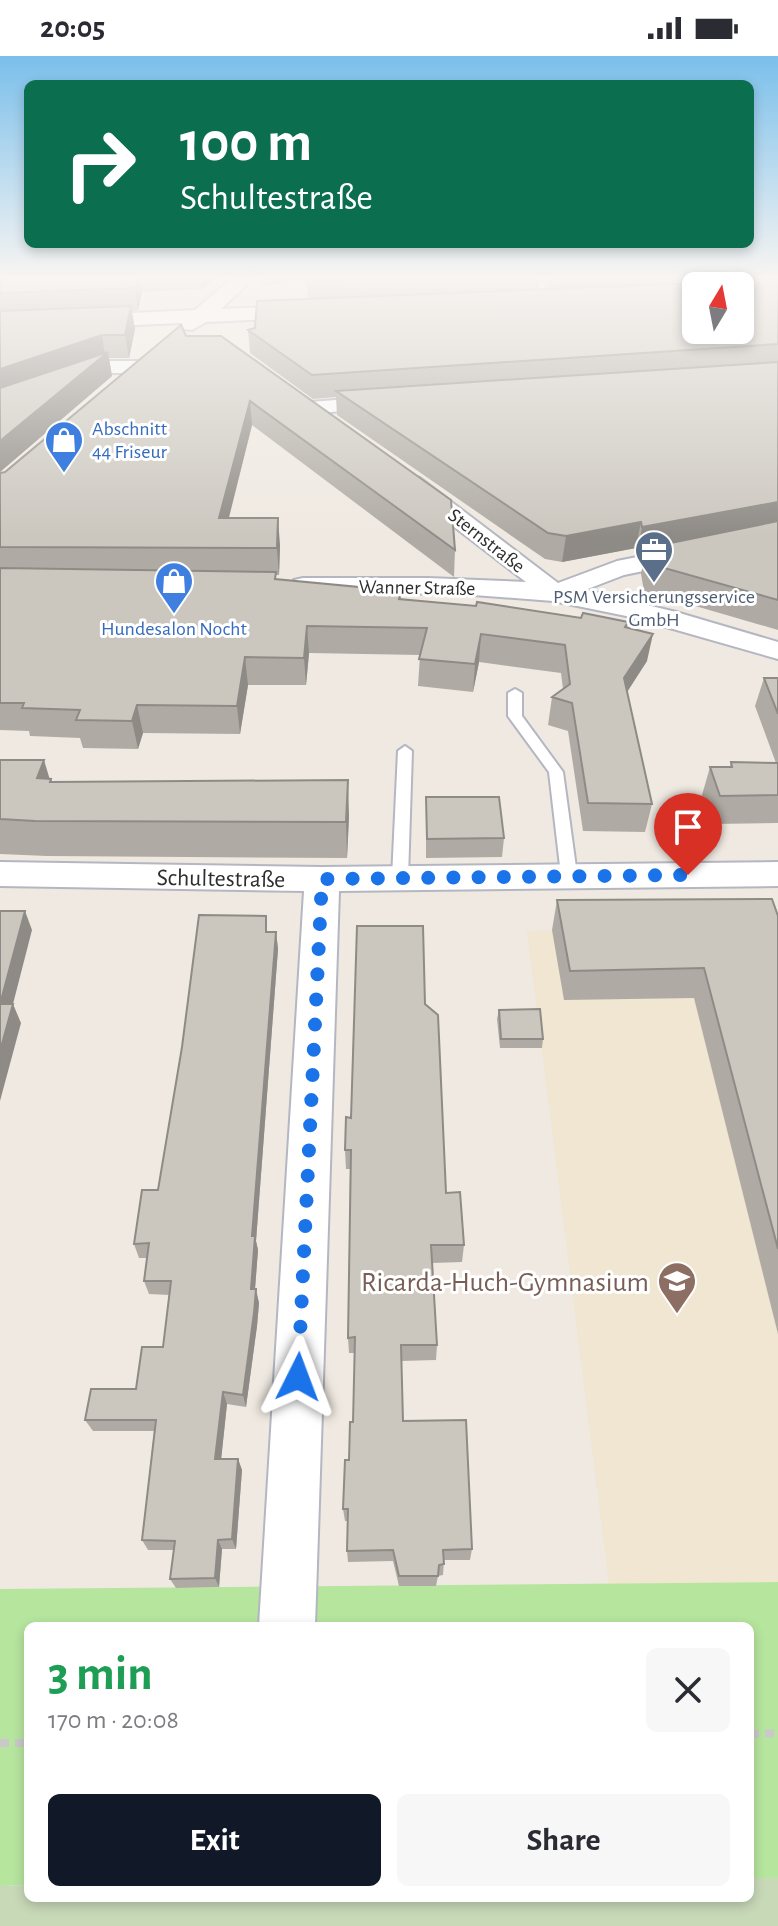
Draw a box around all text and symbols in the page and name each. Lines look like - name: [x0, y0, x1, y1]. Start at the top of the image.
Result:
- text: 20:05: [40, 13, 105, 43]
- icon: right: [48, 112, 152, 216]
- text: 100 m: [180, 115, 312, 171]
- text: Schultestraße: [180, 180, 373, 216]
- north arrow: [682, 272, 754, 344]
- map controls: [682, 272, 754, 344]
- shop icon: Abschnitt 44 Friseur: [43, 419, 85, 474]
- place label: Abschnitt 44 Friseur: [92, 419, 168, 462]
- street label: Sternstraße: [444, 505, 528, 577]
- office icon: PSM Versicherungsservice GmbH: [633, 529, 675, 584]
- shop icon: Hundesalon Nocht: [153, 560, 195, 615]
- street label: Wanner Straße: [358, 577, 476, 599]
- place label: PSM Versicherungsservice GmbH: [553, 587, 755, 630]
- place label: Hundesalon Nocht: [101, 619, 247, 639]
- pin: [654, 793, 722, 875]
- icon: arrive: [666, 805, 710, 849]
- street label: Schultestraße: [156, 866, 285, 892]
- school or university icon: Ricarda-Huch-Gymnasium: [656, 1260, 698, 1315]
- place label: Ricarda-Huch-Gymnasium: [361, 1269, 649, 1297]
- position arrow: [256, 1335, 340, 1419]
- button: close: [646, 1648, 730, 1732]
- text: 3 min: [48, 1651, 153, 1699]
- text: 170 m · 20:08: [48, 1707, 179, 1733]
- button: Exit: [48, 1794, 381, 1886]
- button: Share: [397, 1794, 730, 1886]

